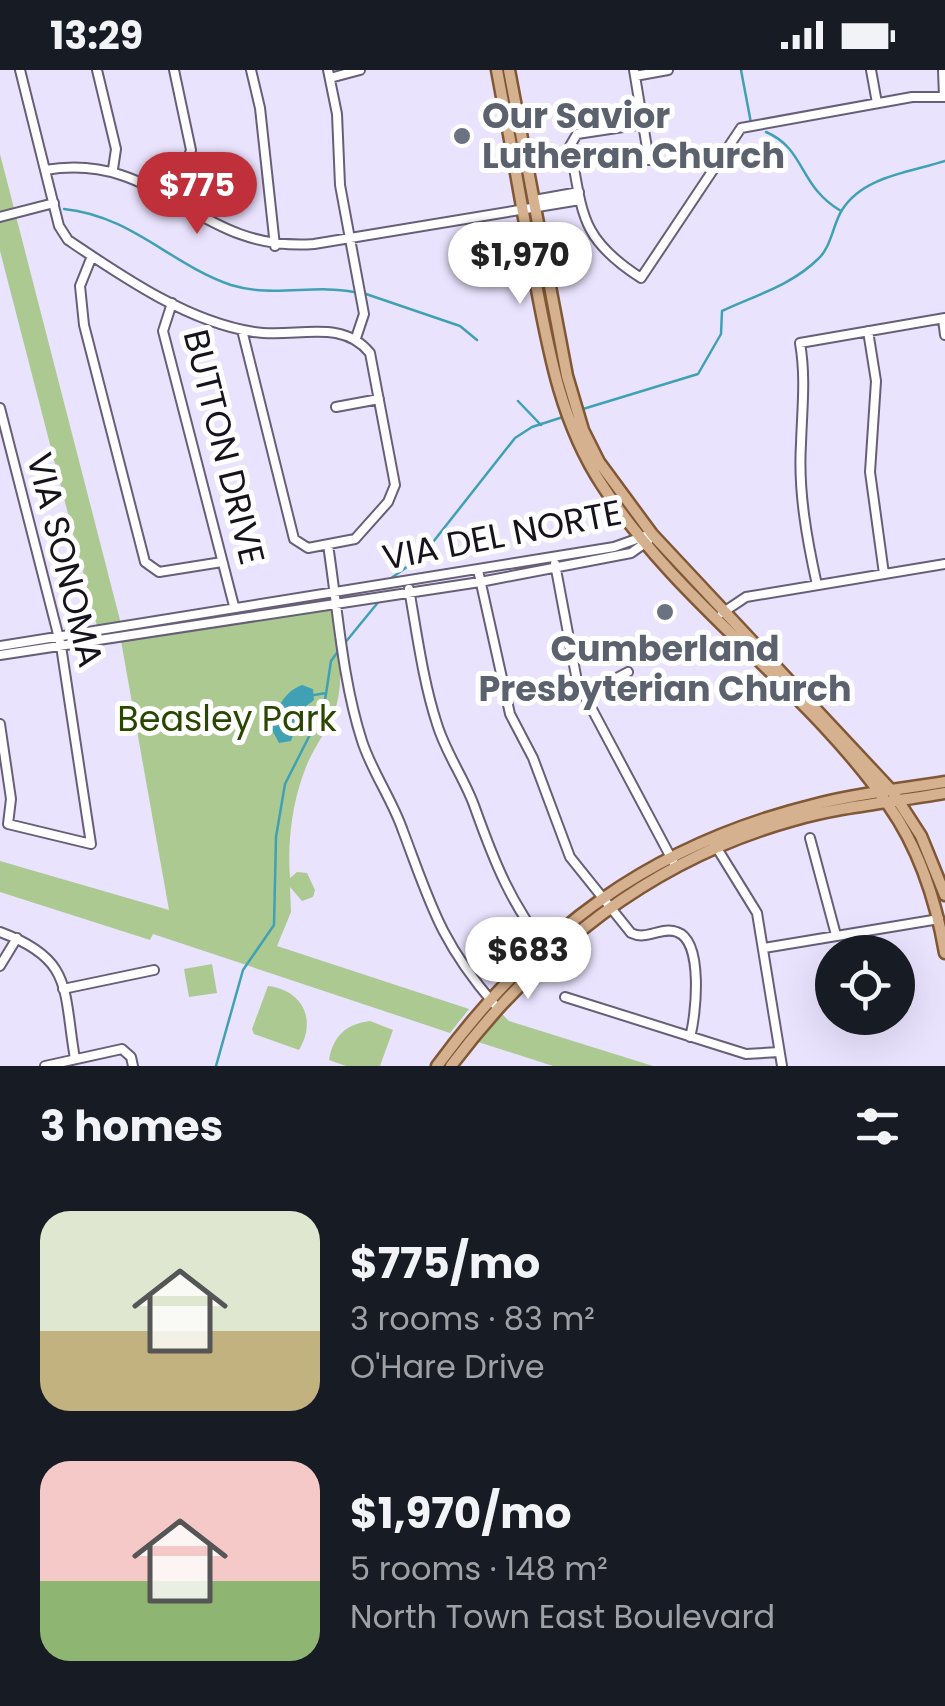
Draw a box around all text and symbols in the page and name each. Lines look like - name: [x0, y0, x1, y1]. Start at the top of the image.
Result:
- text: 13:29: [50, 9, 143, 62]
- place label: Our Savior Lutheran Church: [482, 91, 785, 180]
- marker: Our Savior Lutheran Church: [451, 125, 473, 147]
- pin: $775: [138, 152, 256, 237]
- text: $775: [159, 162, 235, 207]
- pin: $1,970: [439, 222, 601, 307]
- text: $1,970: [470, 232, 570, 277]
- street label: BUTTON DRIVE: [172, 324, 277, 570]
- street label: VIA SONOMA: [15, 448, 116, 672]
- street label: VIA DEL NORTE: [378, 487, 626, 582]
- marker: Cumberland Presbyterian Church: [654, 601, 676, 623]
- place label: Cumberland Presbyterian Church: [478, 624, 852, 713]
- park label: Beasley Park: [117, 694, 337, 743]
- pin: $683: [469, 917, 587, 1002]
- text: $683: [487, 927, 569, 972]
- map controls: [815, 935, 915, 1035]
- button: locate: [815, 935, 915, 1035]
- text: 3 homes: [40, 1097, 223, 1156]
- icon: filters: [850, 1099, 905, 1154]
- text: $775/mo: [350, 1234, 540, 1293]
- icon: home: [120, 1251, 240, 1371]
- text: 3 rooms · 83 m²: [350, 1296, 595, 1341]
- text: O'Hare Drive: [350, 1344, 545, 1389]
- text: $1,970/mo: [350, 1484, 571, 1543]
- icon: home: [120, 1501, 240, 1621]
- text: 5 rooms · 148 m²: [350, 1546, 608, 1591]
- text: North Town East Boulevard: [350, 1594, 775, 1639]

